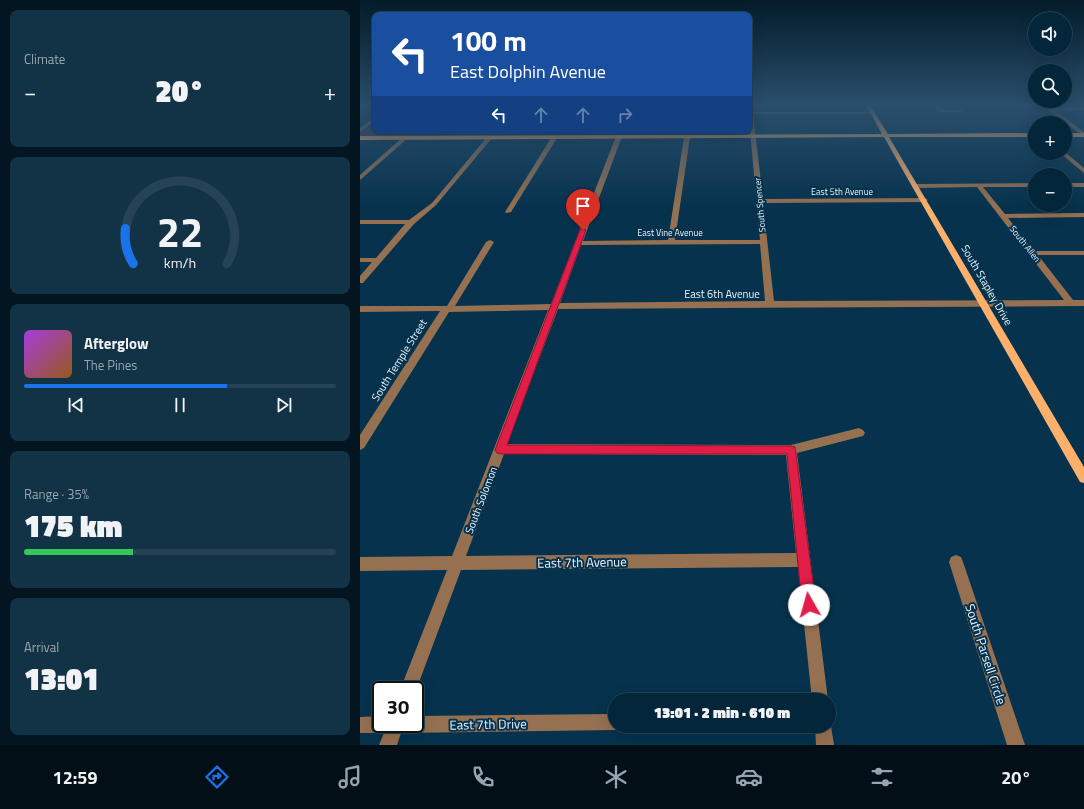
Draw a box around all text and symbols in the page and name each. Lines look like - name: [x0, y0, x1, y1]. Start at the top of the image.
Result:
- map controls: [1028, 12, 1072, 212]
- button: sound: [1028, 12, 1072, 56]
- text: 100 m: [450, 19, 527, 62]
- icon: left: [384, 28, 436, 80]
- text: Climate: [24, 49, 65, 69]
- text: East Dolphin Avenue: [450, 58, 606, 85]
- button: search: [1028, 64, 1072, 108]
- text: 20°: [155, 68, 205, 114]
- text: −: [24, 75, 36, 109]
- text: +: [324, 75, 336, 109]
- icon: left: [488, 104, 510, 126]
- icon: ahead: [530, 104, 552, 126]
- icon: ahead: [572, 104, 594, 126]
- icon: right: [614, 104, 636, 126]
- button: +: [1028, 116, 1072, 160]
- button: −: [1028, 168, 1072, 212]
- street label: South Spencer: [751, 177, 768, 233]
- street label: East 5th Avenue: [811, 185, 873, 198]
- pin: [566, 189, 600, 230]
- icon: arrive: [572, 195, 594, 217]
- text: 22: [157, 199, 203, 262]
- street label: South Allen: [1007, 223, 1044, 265]
- street label: East Vine Avenue: [637, 226, 703, 239]
- street label: South Stapley Drive: [957, 242, 1017, 329]
- text: km/h: [164, 251, 196, 273]
- street label: East 6th Avenue: [684, 286, 760, 302]
- street label: South Temple Street: [367, 316, 431, 404]
- text: Afterglow: [84, 332, 149, 355]
- text: The Pines: [84, 355, 137, 375]
- icon: previous: [65, 394, 87, 416]
- icon: pause: [169, 394, 191, 416]
- icon: next: [273, 394, 295, 416]
- street label: South Solomon: [461, 464, 501, 536]
- text: Range · 35%: [24, 484, 89, 504]
- text: 175 km: [24, 503, 122, 549]
- street label: East 7th Avenue: [537, 551, 627, 573]
- position arrow: [788, 584, 830, 626]
- street label: South Parsell Circle: [960, 601, 1012, 707]
- text: Arrival: [24, 637, 59, 657]
- text: 13:01: [24, 656, 99, 702]
- speed limit sign: 30: [372, 681, 424, 733]
- text: 13:01 · 2 min · 610 m: [654, 701, 790, 724]
- street label: East 7th Drive: [449, 713, 527, 735]
- icon: directions: [203, 763, 231, 791]
- icon: music: [336, 763, 364, 791]
- icon: phone: [469, 763, 497, 791]
- icon: climate: [602, 763, 630, 791]
- icon: car: [735, 763, 763, 791]
- icon: filters: [868, 763, 896, 791]
- text: 12:59: [53, 764, 97, 791]
- text: 20°: [1001, 764, 1031, 791]

